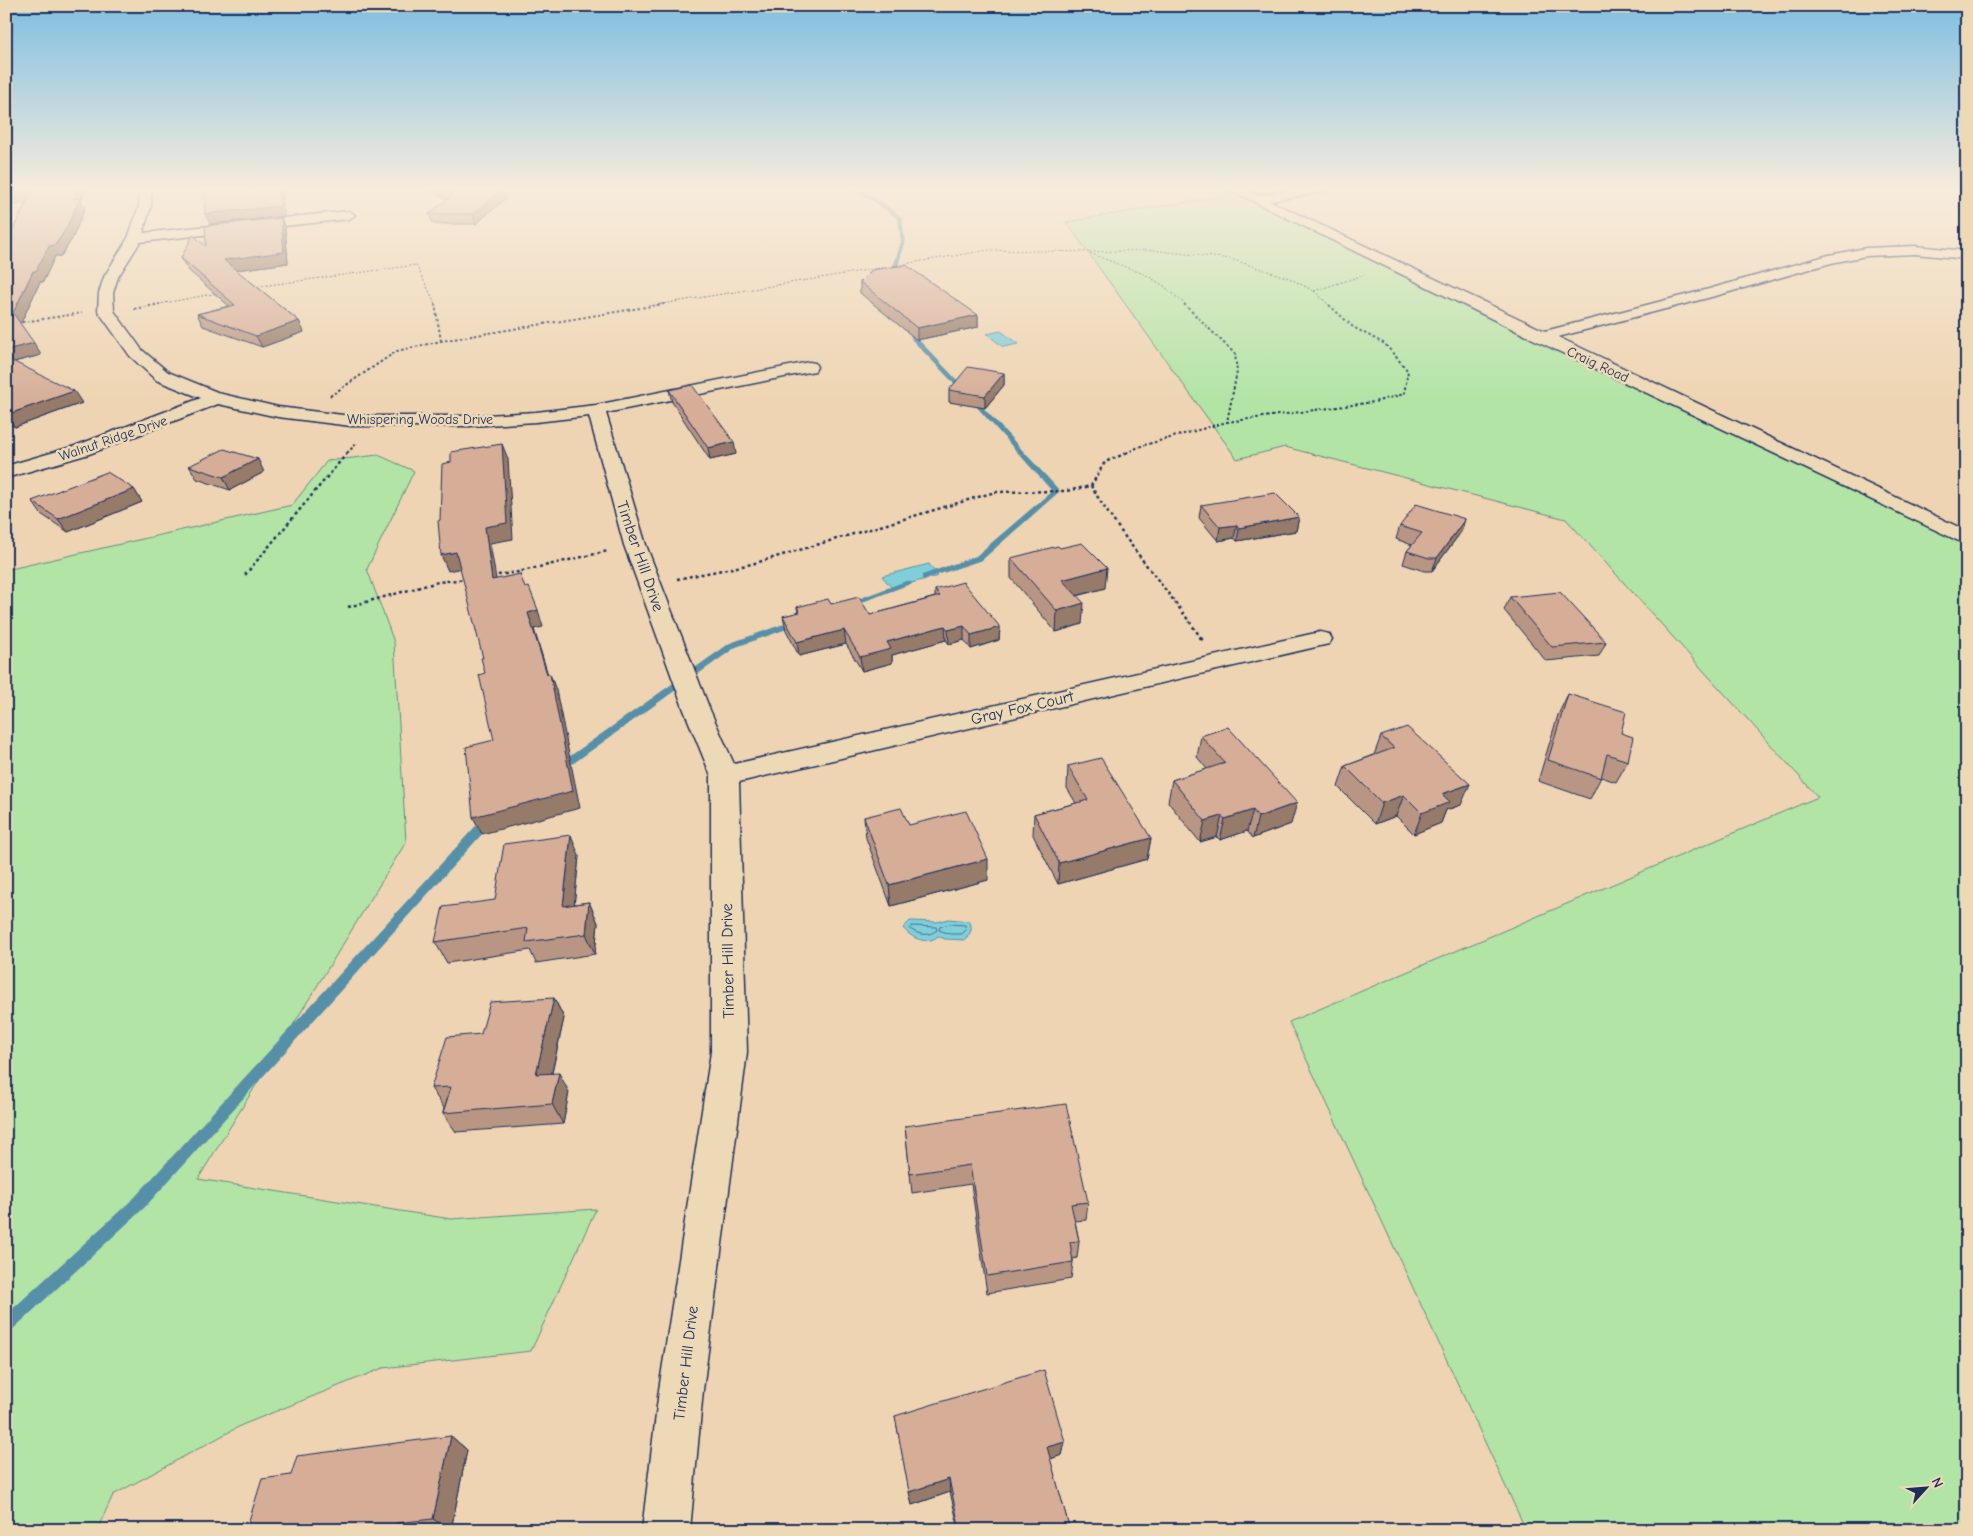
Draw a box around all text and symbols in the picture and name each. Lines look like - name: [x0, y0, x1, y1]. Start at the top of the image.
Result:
- street label: Craig Road: [1564, 343, 1632, 386]
- street label: Whispering Woods Drive: [347, 411, 493, 428]
- street label: Walnut Ridge Drive: [57, 412, 169, 465]
- street label: Timber Hill Drive: [613, 499, 667, 614]
- street label: Gray Fox Court: [969, 687, 1076, 729]
- street label: Timber Hill Drive: [718, 903, 738, 1019]
- street label: Timber Hill Drive: [670, 1305, 702, 1422]
- north arrow: [1900, 1464, 1950, 1514]
- text: N: [1928, 1475, 1947, 1490]

